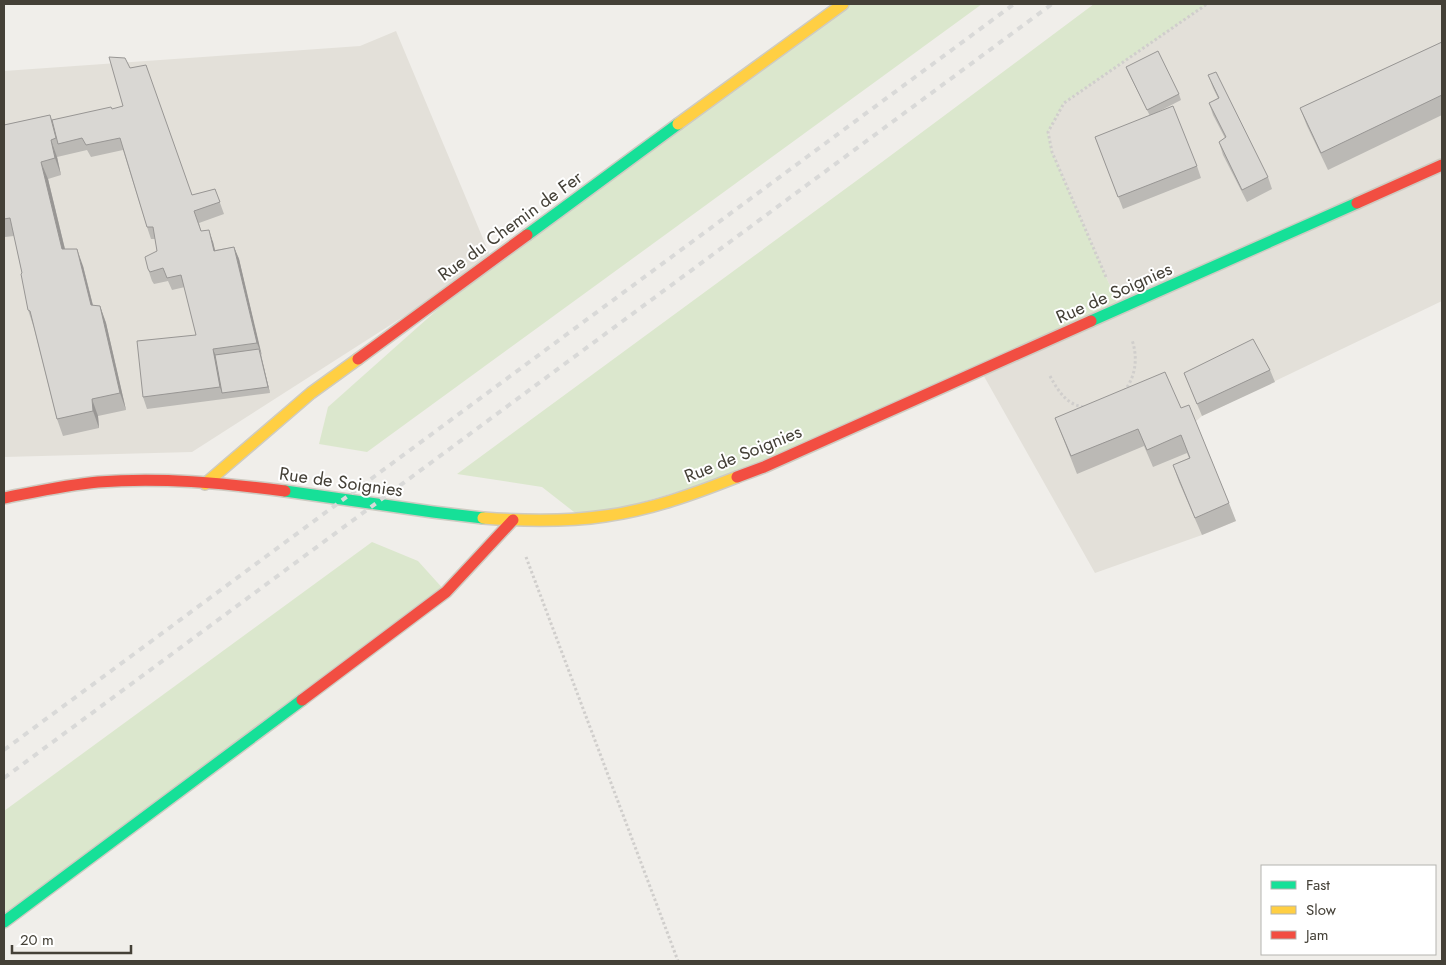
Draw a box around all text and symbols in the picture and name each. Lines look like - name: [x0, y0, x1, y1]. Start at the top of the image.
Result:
- street label: Rue du Chemin de Fer: [432, 164, 588, 287]
- street label: Rue de Soignies: [1052, 256, 1176, 330]
- street label: Rue de Soignies: [680, 419, 806, 489]
- street label: Rue de Soignies: [278, 460, 404, 504]
- legend: [1261, 865, 1436, 955]
- text: Fast: [1306, 874, 1330, 896]
- text: Slow: [1306, 899, 1337, 921]
- scale bar: [12, 922, 131, 954]
- text: Jam: [1304, 924, 1329, 946]
- text: 20 m: [20, 929, 54, 951]

